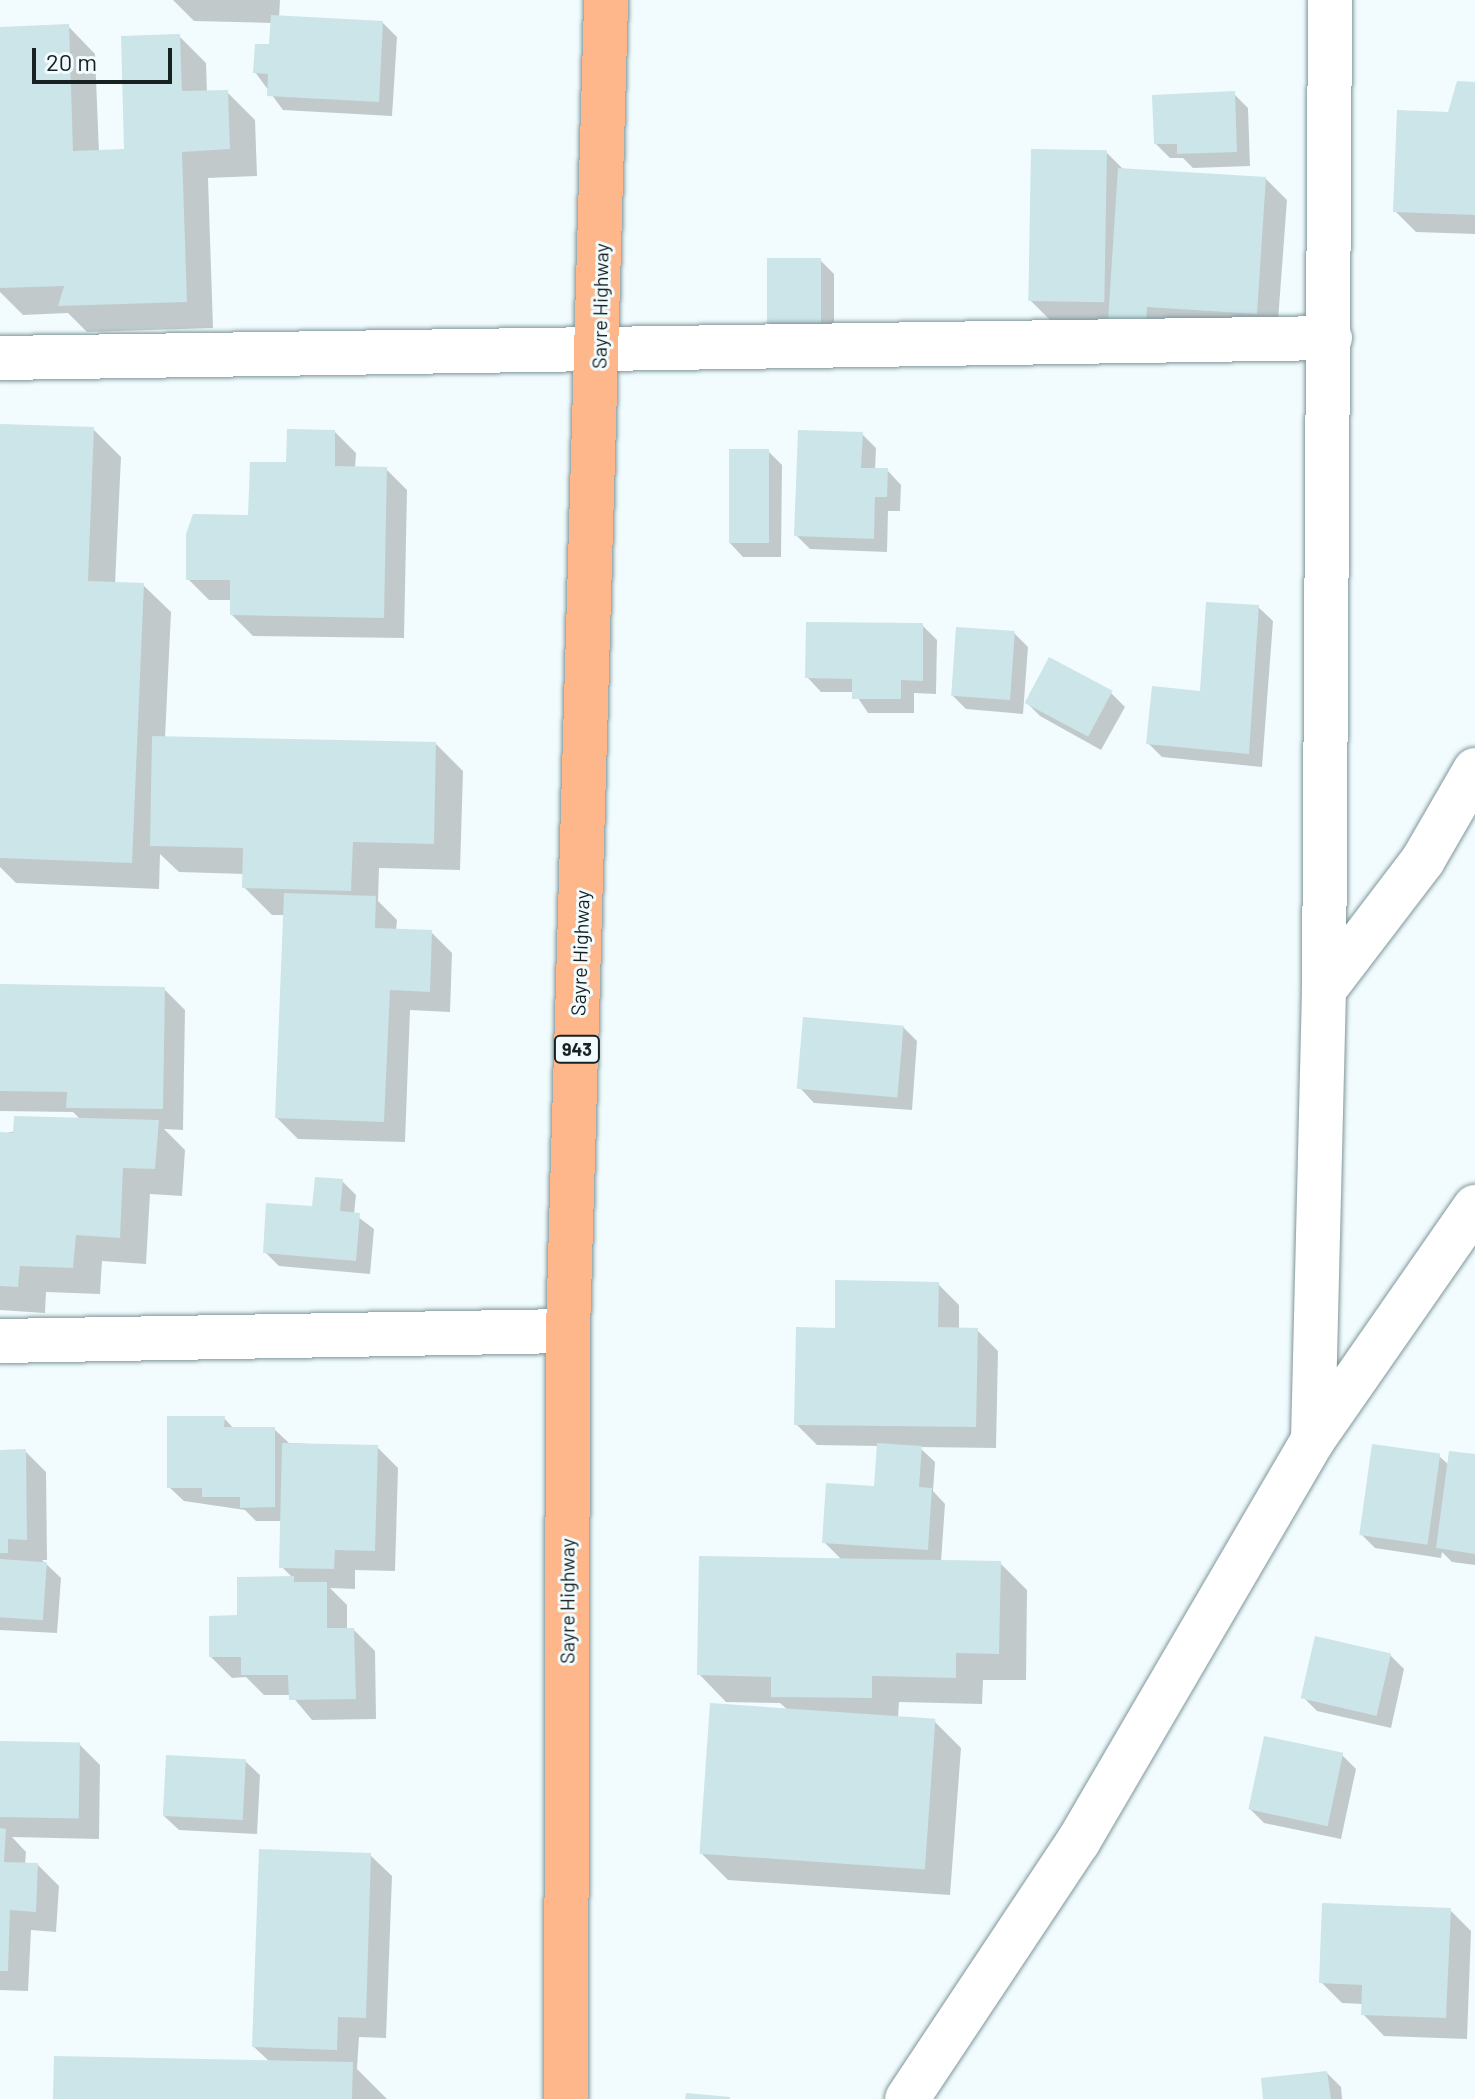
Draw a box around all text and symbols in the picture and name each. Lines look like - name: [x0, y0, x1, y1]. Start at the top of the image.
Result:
- scale bar: [36, 32, 176, 82]
- text: 20 m: [46, 47, 97, 76]
- street label: Sayre Highway: [587, 243, 613, 369]
- street label: Sayre Highway: [566, 890, 594, 1016]
- road number: 943: [553, 1035, 601, 1063]
- street label: Sayre Highway: [555, 1538, 579, 1664]

